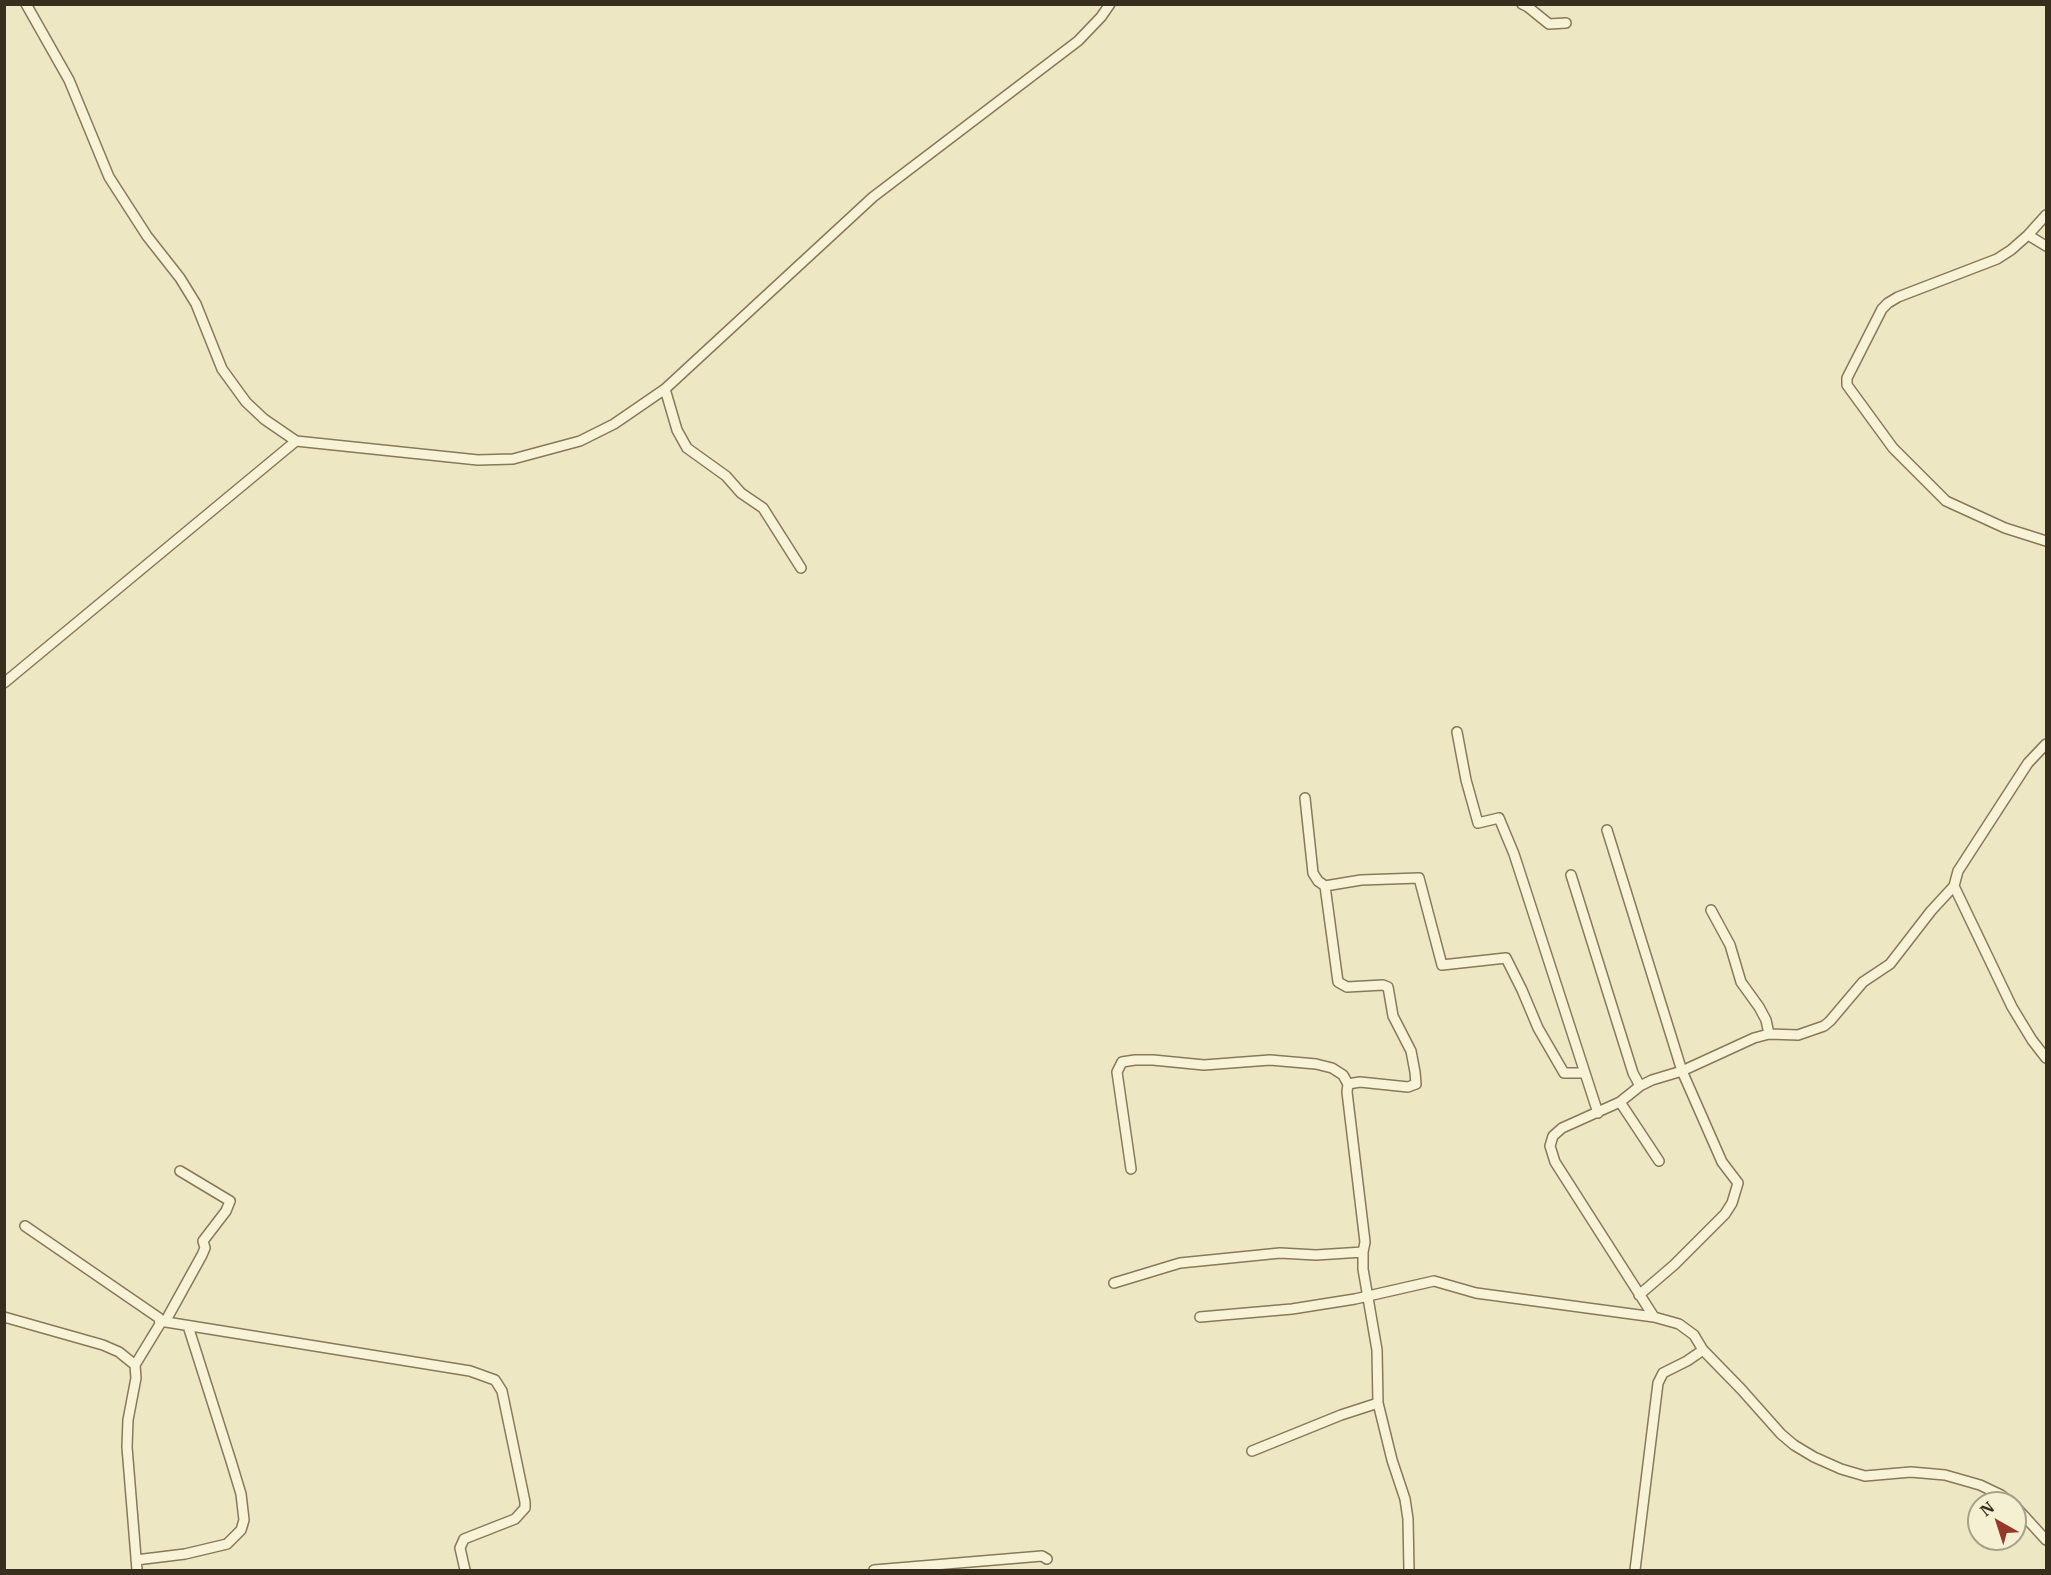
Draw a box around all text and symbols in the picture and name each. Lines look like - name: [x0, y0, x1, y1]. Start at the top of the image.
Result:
- north arrow: [1967, 1491, 2027, 1551]
- text: N: [1976, 1497, 1998, 1520]

